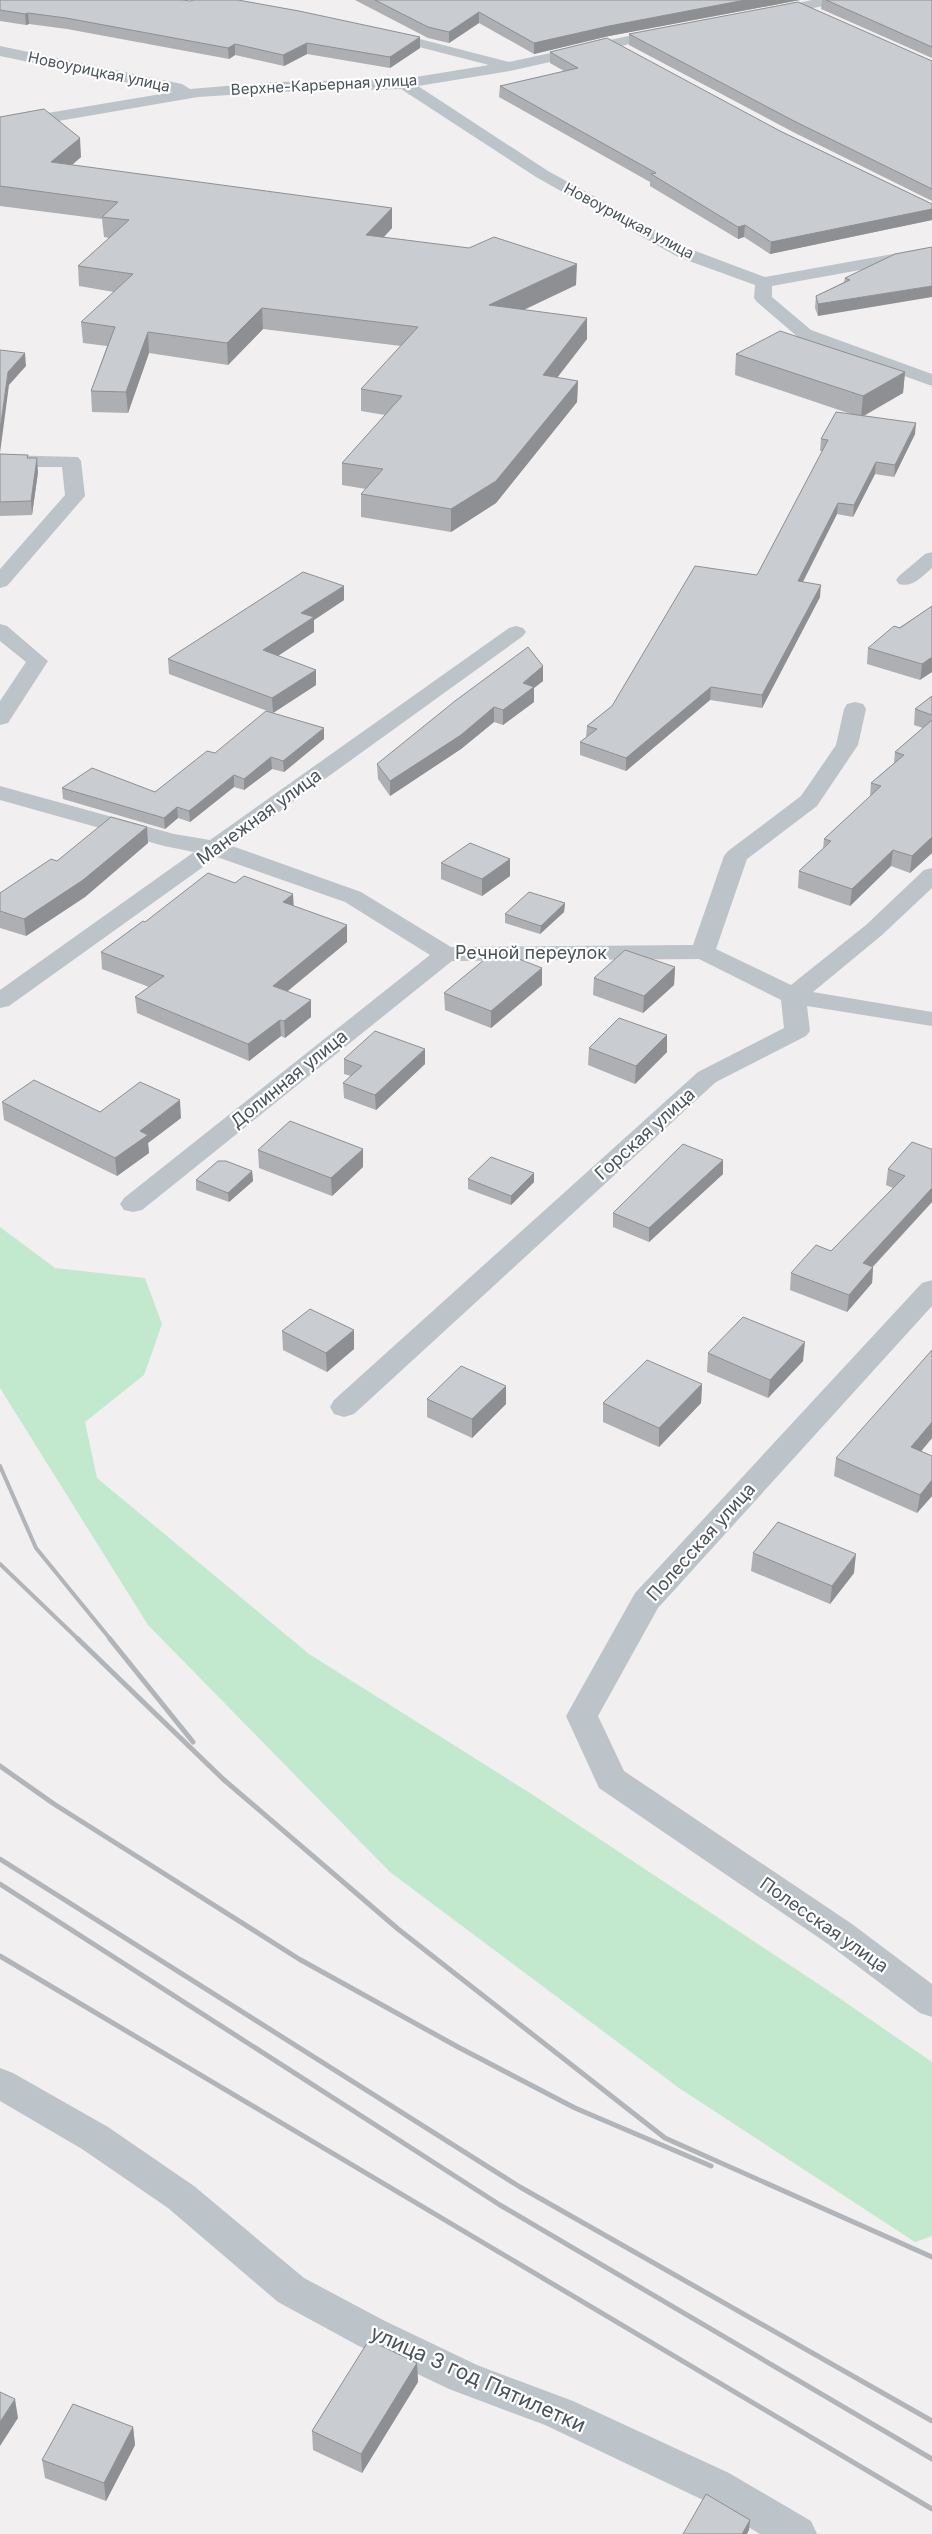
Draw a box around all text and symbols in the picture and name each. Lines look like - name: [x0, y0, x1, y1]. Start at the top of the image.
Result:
- street label: Новоурицкая улица: [26, 47, 172, 96]
- street label: Верхне-Карьерная улица: [230, 70, 418, 99]
- street label: Новоурицкая улица: [561, 178, 697, 263]
- street label: Манежная улица: [192, 764, 325, 869]
- street label: Речной переулок: [455, 942, 607, 963]
- street label: Долинная улица: [226, 1025, 351, 1132]
- street label: Горская улица: [590, 1083, 699, 1184]
- street label: Полесская улица: [642, 1478, 759, 1605]
- street label: Полесская улица: [756, 1873, 892, 1977]
- street label: улица 3 год Пятилетки: [367, 2320, 590, 2437]

